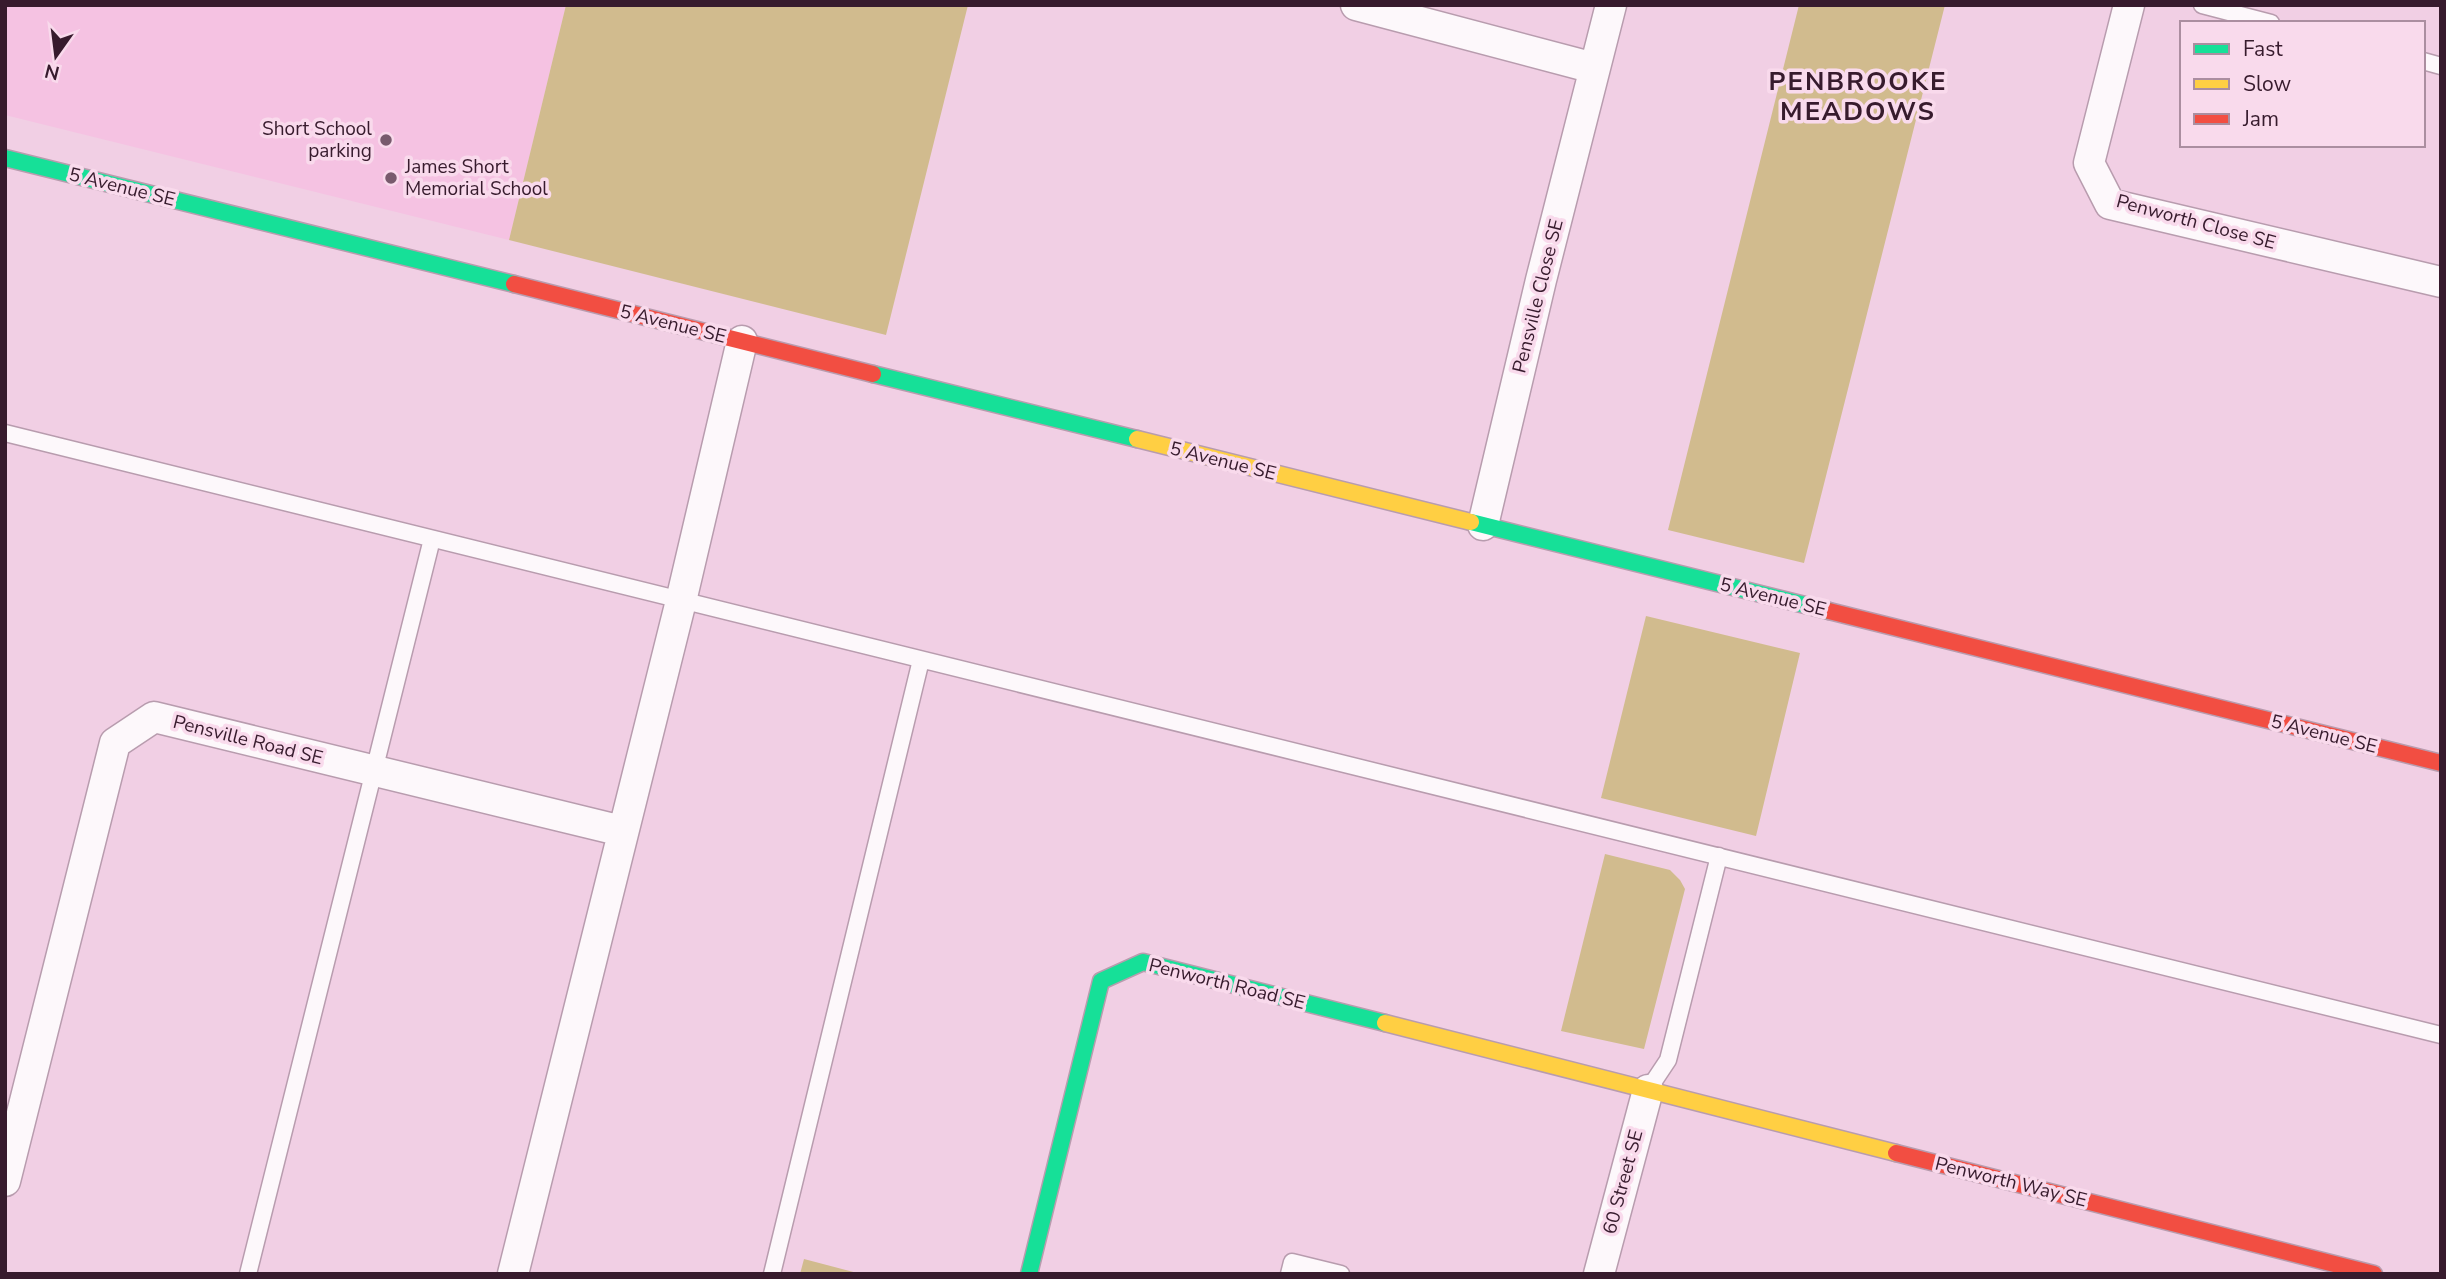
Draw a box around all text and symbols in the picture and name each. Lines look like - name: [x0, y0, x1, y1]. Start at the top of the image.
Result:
- north arrow: [21, 21, 91, 91]
- legend: [2180, 21, 2425, 147]
- text: Fast: [2243, 35, 2283, 63]
- text: N: [42, 57, 62, 86]
- district label: PENBROOKE MEADOWS: [1768, 64, 1948, 129]
- text: Slow: [2243, 70, 2292, 98]
- text: Jam: [2242, 105, 2279, 133]
- place label: Short School parking: [262, 116, 372, 164]
- marker: Short School parking: [378, 132, 394, 148]
- place label: James Short Memorial School: [404, 154, 548, 202]
- street label: 5 Avenue SE: [66, 161, 178, 213]
- marker: James Short Memorial School: [383, 170, 399, 186]
- street label: Penworth Close SE: [2113, 188, 2279, 256]
- street label: Pensville Close SE: [1506, 216, 1570, 376]
- street label: 5 Avenue SE: [617, 298, 729, 350]
- street label: 5 Avenue SE: [1167, 435, 1279, 487]
- street label: 5 Avenue SE: [1717, 571, 1829, 623]
- street label: 5 Avenue SE: [2268, 708, 2380, 760]
- street label: Pensville Road SE: [170, 709, 326, 771]
- street label: Penworth Road SE: [1146, 952, 1308, 1016]
- street label: 60 Street SE: [1597, 1127, 1649, 1237]
- street label: Penworth Way SE: [1932, 1151, 2090, 1213]

